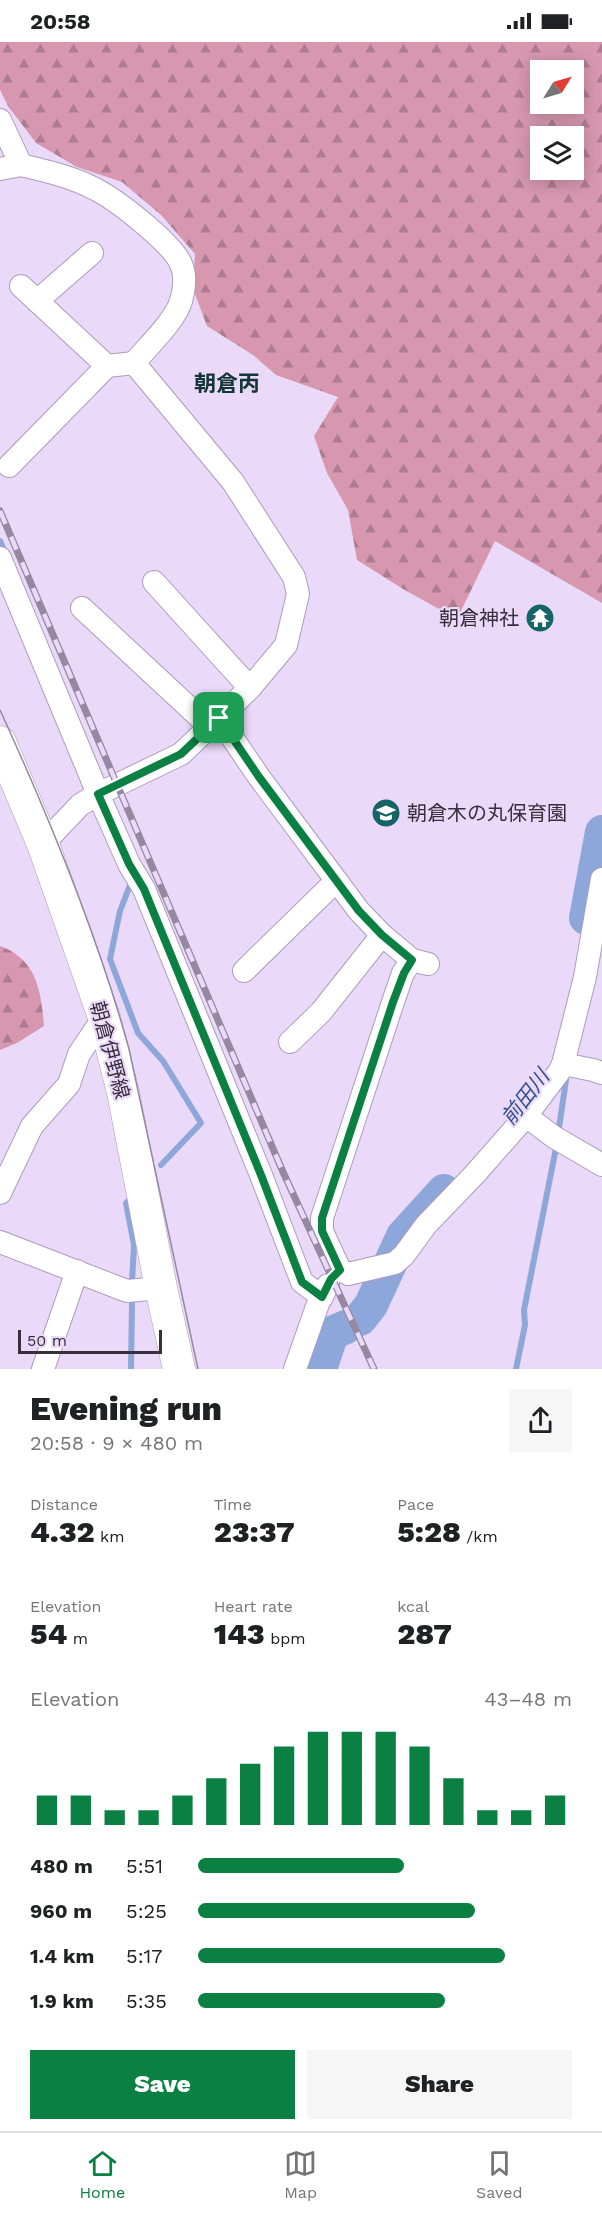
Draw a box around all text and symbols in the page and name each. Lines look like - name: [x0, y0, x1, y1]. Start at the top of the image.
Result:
- text: 20:58: [30, 9, 91, 34]
- north arrow: [530, 60, 584, 114]
- map controls: [530, 60, 584, 180]
- button: layers: [530, 126, 584, 180]
- district label: 朝倉丙: [194, 371, 260, 396]
- temple icon: 朝倉神社: [524, 602, 556, 634]
- place label: 朝倉神社: [439, 606, 519, 630]
- pin: [193, 692, 244, 743]
- icon: arrive: [202, 701, 235, 734]
- school or university icon: 朝倉木の丸保育園: [370, 797, 402, 829]
- place label: 朝倉木の丸保育園: [407, 801, 567, 825]
- street label: 朝倉伊野線: [85, 999, 135, 1101]
- water label: 前田川: [496, 1063, 555, 1130]
- scale bar: [18, 1327, 162, 1354]
- text: 50 m: [27, 1331, 67, 1350]
- text: Evening run: [30, 1389, 222, 1428]
- button: share: [509, 1389, 572, 1452]
- text: 20:58 · 9 × 480 m: [30, 1431, 203, 1455]
- text: Distance: [30, 1495, 98, 1514]
- text: Time: [214, 1495, 252, 1514]
- text: Pace: [397, 1495, 434, 1514]
- text: 4.32: [30, 1514, 95, 1549]
- text: 23:37: [214, 1514, 295, 1549]
- text: 5:28: [397, 1514, 461, 1549]
- text: km: [95, 1527, 124, 1546]
- text: /km: [461, 1527, 498, 1546]
- text: Elevation: [30, 1597, 101, 1616]
- text: Heart rate: [214, 1597, 293, 1616]
- text: kcal: [397, 1597, 429, 1616]
- text: 54: [30, 1616, 67, 1651]
- text: 143: [214, 1616, 265, 1651]
- text: 287: [397, 1616, 452, 1651]
- text: m: [67, 1629, 88, 1648]
- text: bpm: [265, 1629, 306, 1648]
- text: Elevation: [30, 1687, 119, 1711]
- text: 43–48 m: [484, 1687, 572, 1711]
- text: 480 m: [30, 1854, 93, 1878]
- text: 5:51: [126, 1854, 163, 1878]
- text: 960 m: [30, 1899, 92, 1923]
- text: 5:25: [126, 1899, 167, 1923]
- text: 1.4 km: [30, 1944, 94, 1968]
- text: 5:17: [126, 1944, 163, 1968]
- text: 1.9 km: [30, 1989, 94, 2013]
- text: 5:35: [126, 1989, 167, 2013]
- button: Save: [30, 2050, 295, 2119]
- button: Share: [307, 2050, 572, 2119]
- tab: Home: [79, 2147, 125, 2202]
- tab: Map: [284, 2147, 317, 2202]
- tab: Saved: [476, 2147, 523, 2202]

